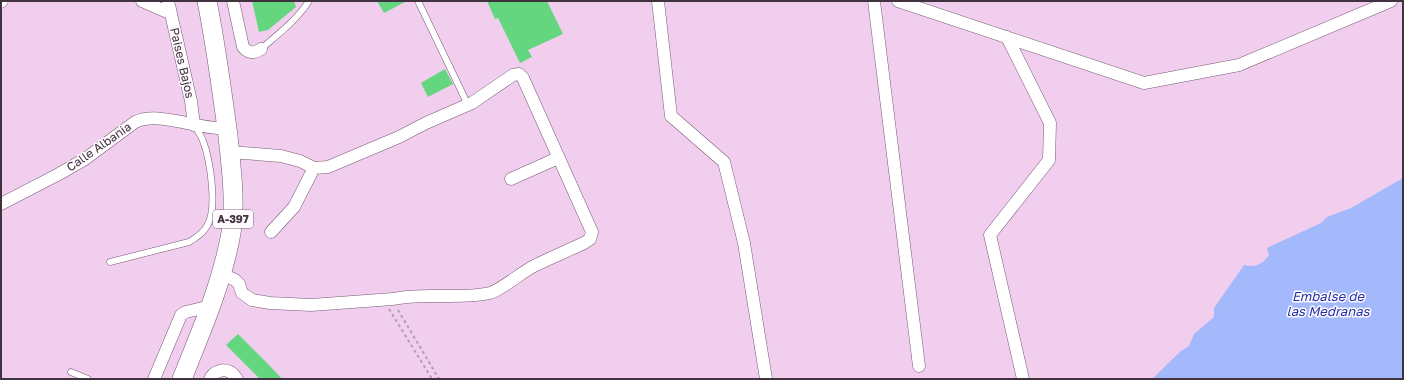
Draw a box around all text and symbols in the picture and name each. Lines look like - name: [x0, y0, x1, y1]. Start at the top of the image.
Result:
- street label: Paises Bajos: [167, 26, 198, 100]
- street label: Calle Albania: [63, 119, 134, 174]
- road number: A-397: [213, 210, 253, 228]
- water label: Embalse de las Medranas: [1287, 288, 1371, 319]

